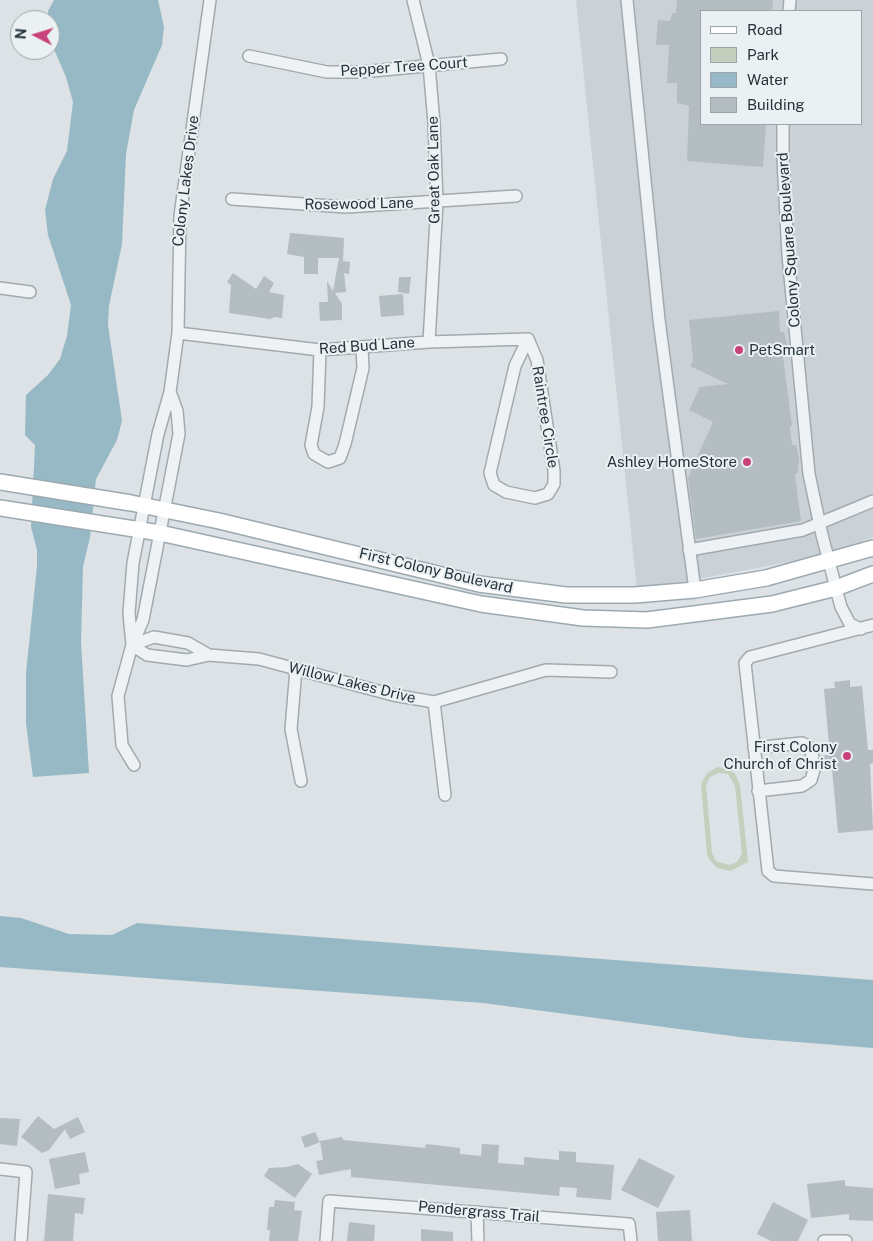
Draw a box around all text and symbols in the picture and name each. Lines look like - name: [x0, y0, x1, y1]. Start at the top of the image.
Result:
- north arrow: [10, 10, 60, 60]
- legend: [700, 10, 863, 125]
- text: Road: [747, 21, 783, 38]
- text: N: [13, 28, 29, 40]
- text: Park: [747, 46, 779, 63]
- street label: Pepper Tree Court: [340, 54, 468, 80]
- text: Water: [747, 71, 789, 88]
- text: Building: [747, 96, 805, 113]
- street label: Colony Lakes Drive: [169, 114, 203, 248]
- street label: Great Oak Lane: [424, 116, 444, 224]
- street label: Colony Square Boulevard: [774, 152, 804, 328]
- street label: Rosewood Lane: [304, 194, 414, 214]
- street label: Red Bud Lane: [318, 334, 416, 358]
- place label: PetSmart: [749, 341, 815, 359]
- marker: PetSmart: [733, 344, 745, 356]
- street label: Raintree Circle: [528, 365, 562, 469]
- place label: Ashley HomeStore: [607, 453, 737, 471]
- marker: Ashley HomeStore: [741, 456, 753, 468]
- street label: First Colony Boulevard: [357, 545, 515, 597]
- street label: Willow Lakes Drive: [286, 658, 418, 708]
- place label: First Colony Church of Christ: [724, 738, 837, 773]
- marker: First Colony Church of Christ: [841, 750, 853, 762]
- street label: Pendergrass Trail: [417, 1198, 541, 1226]

